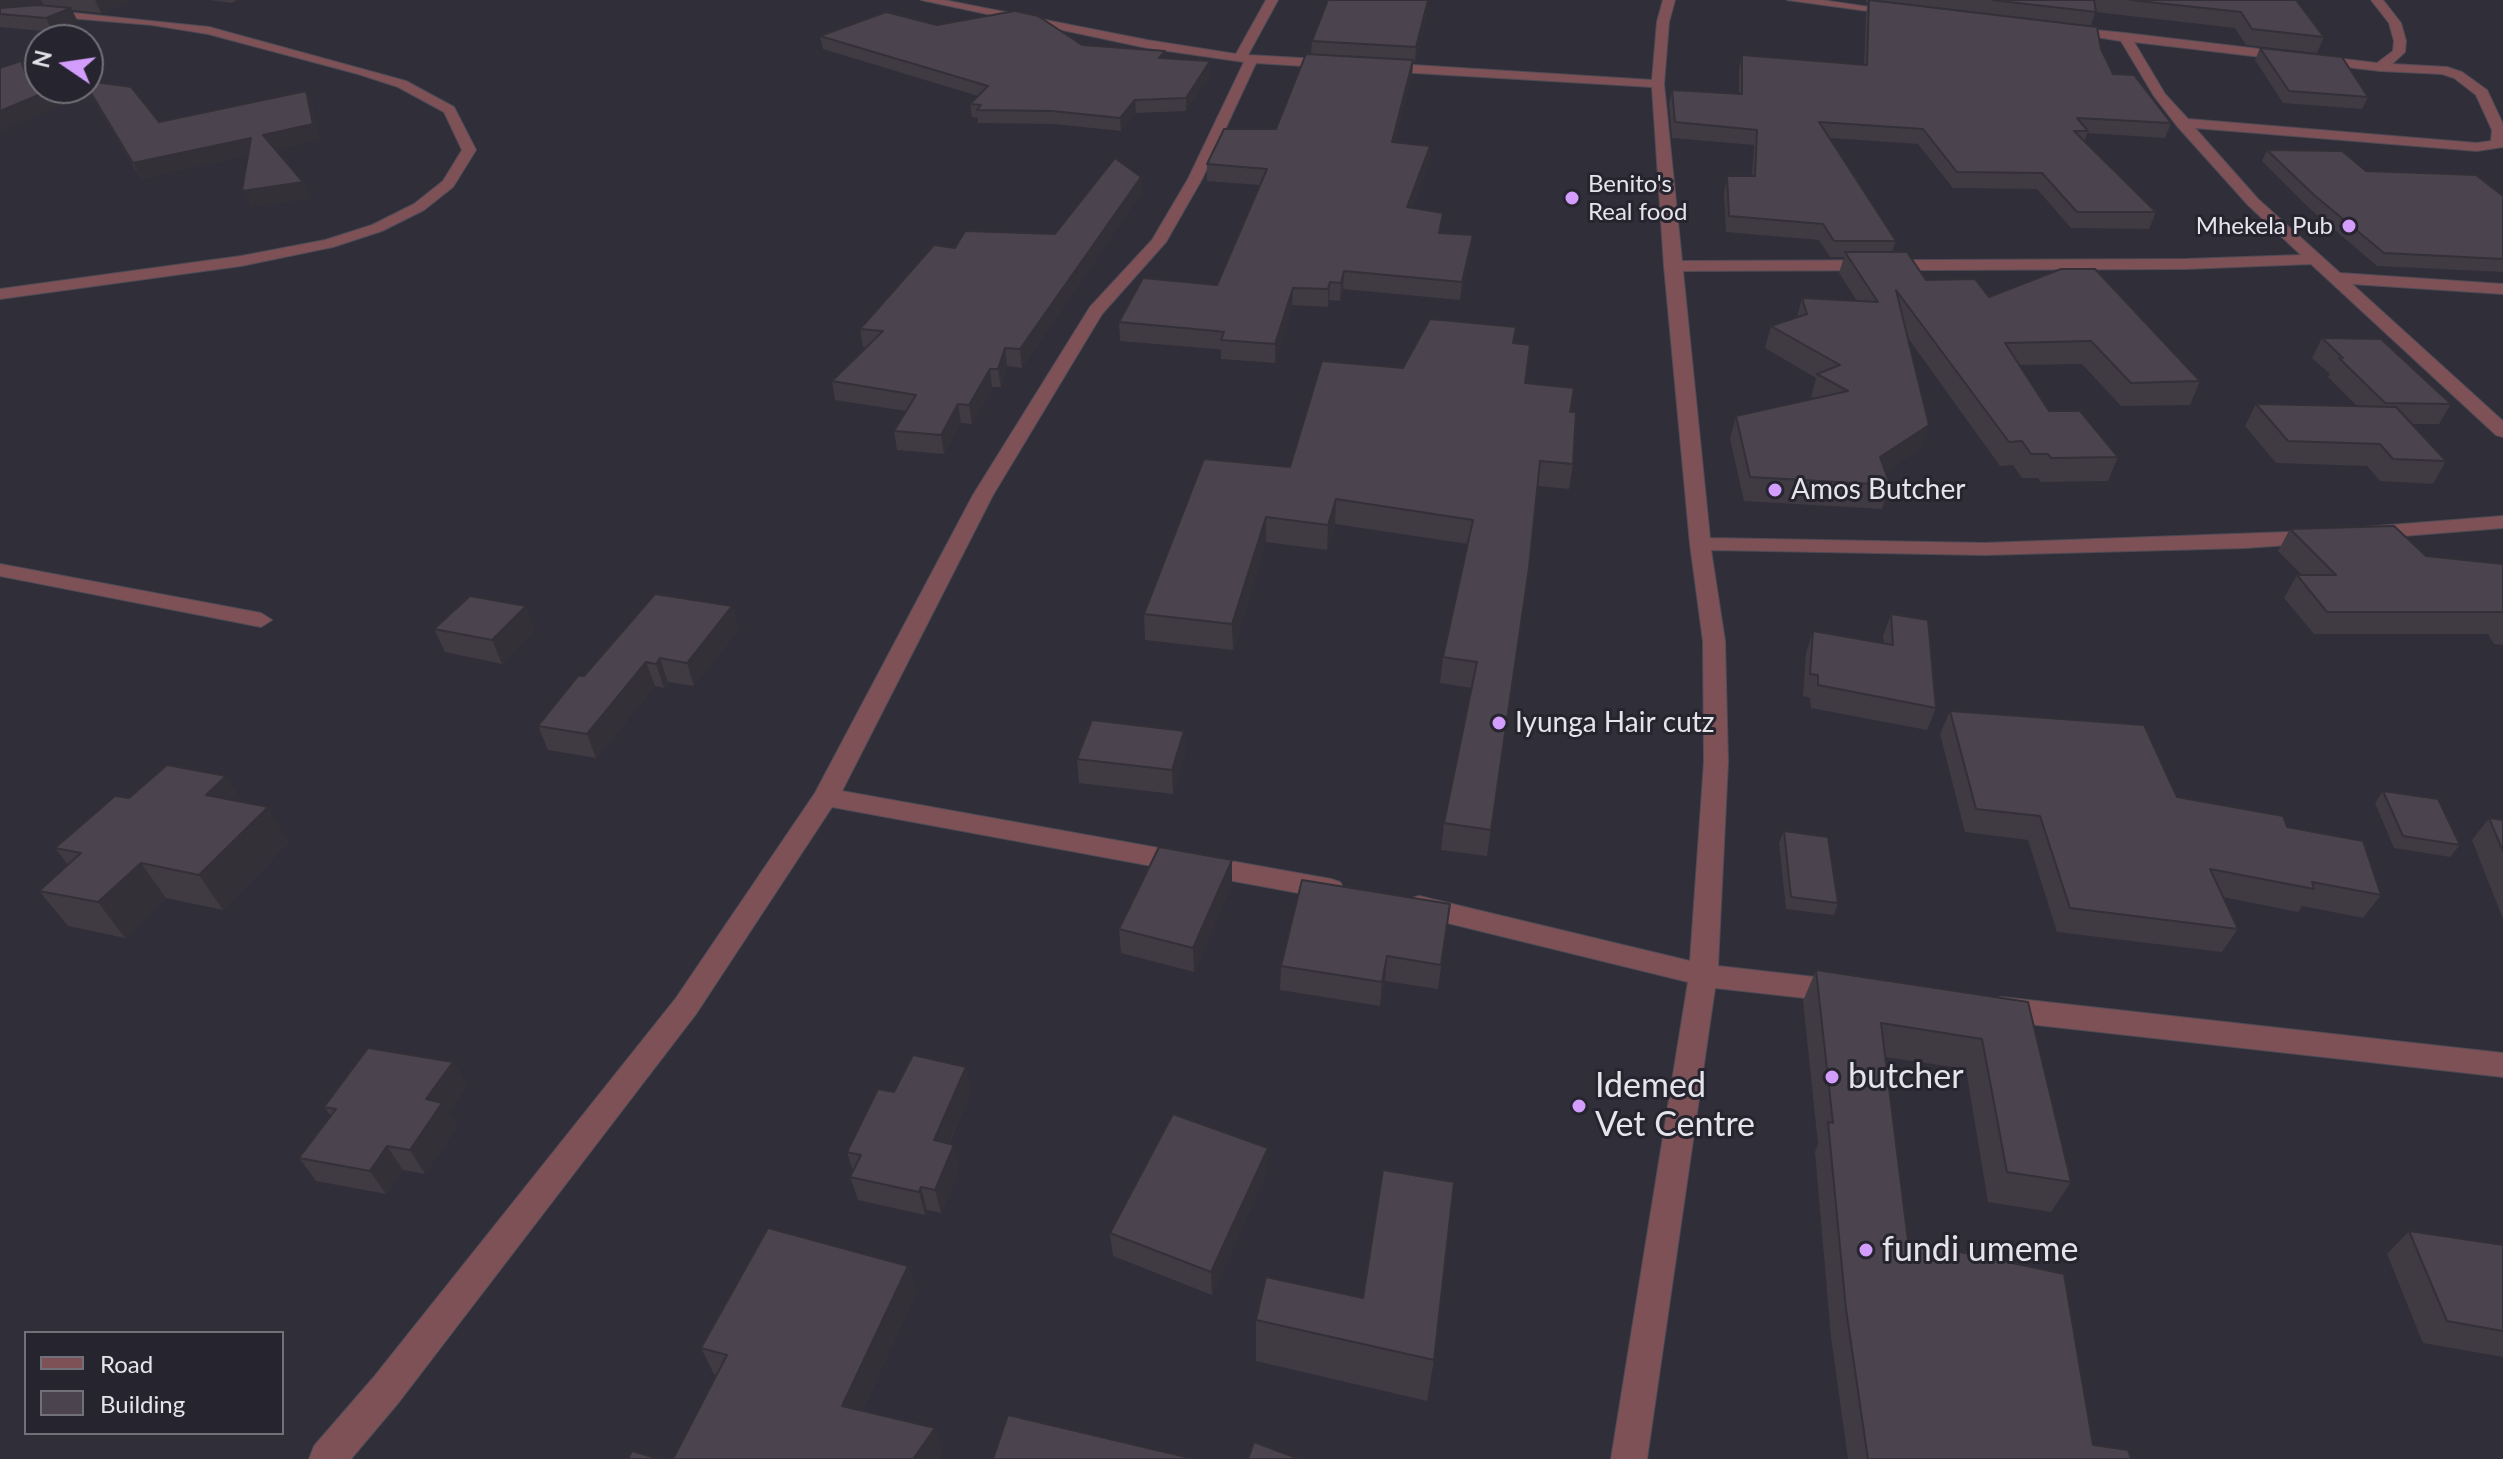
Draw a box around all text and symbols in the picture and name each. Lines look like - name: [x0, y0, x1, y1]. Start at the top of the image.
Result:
- north arrow: [24, 24, 104, 104]
- text: N: [27, 48, 57, 70]
- place label: Benito's Real food: [1588, 170, 1687, 226]
- marker: Benito's Real food: [1563, 189, 1581, 207]
- place label: Mhekela Pub: [2196, 212, 2333, 240]
- marker: Mhekela Pub: [2340, 217, 2358, 235]
- place label: Amos Butcher: [1791, 473, 1965, 507]
- marker: Amos Butcher: [1766, 481, 1784, 499]
- place label: Iyunga Hair cutz: [1515, 706, 1714, 740]
- marker: Iyunga Hair cutz: [1490, 714, 1508, 732]
- place label: butcher: [1848, 1057, 1964, 1097]
- place label: Idemed Vet Centre: [1595, 1066, 1755, 1146]
- marker: butcher: [1823, 1068, 1841, 1086]
- marker: Idemed Vet Centre: [1570, 1097, 1588, 1115]
- place label: fundi umeme: [1882, 1230, 2079, 1270]
- marker: fundi umeme: [1857, 1241, 1875, 1259]
- legend: [24, 1331, 284, 1435]
- text: Road: [100, 1349, 153, 1378]
- text: Building: [100, 1389, 185, 1418]

